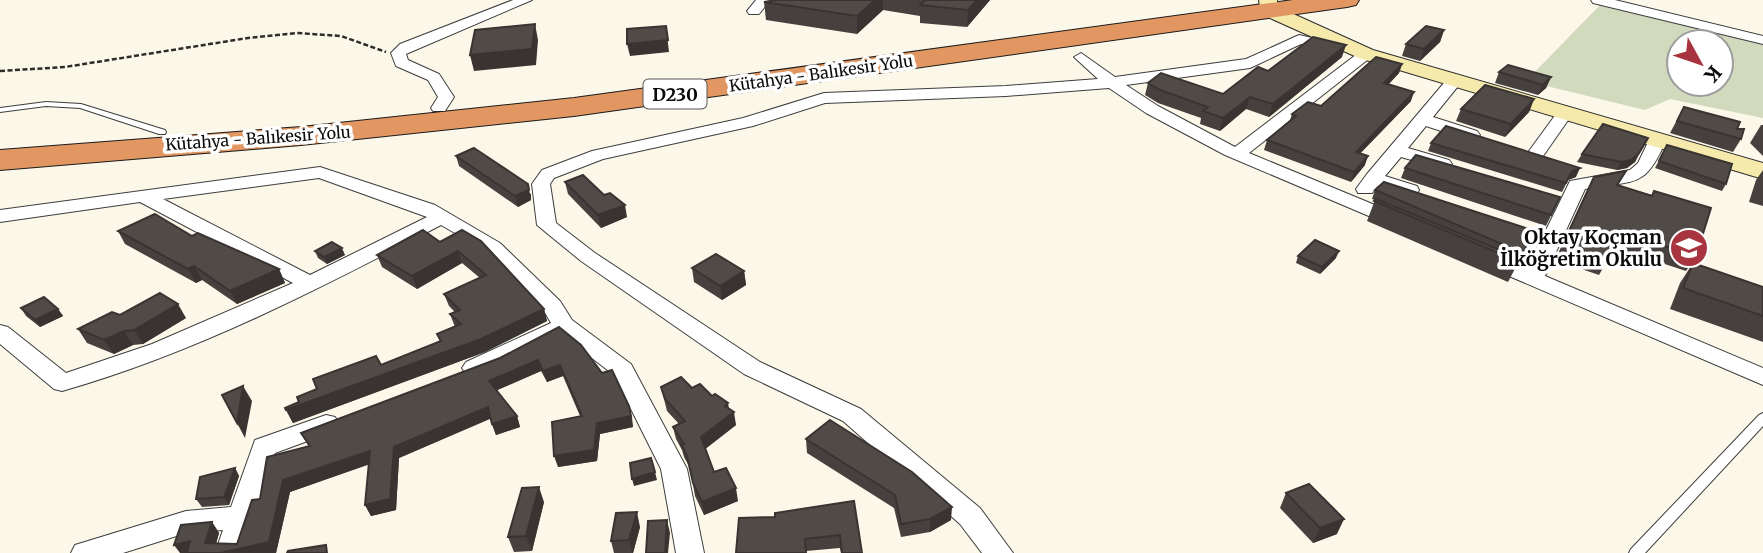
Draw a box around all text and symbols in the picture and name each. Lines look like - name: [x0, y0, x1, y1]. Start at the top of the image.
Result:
- north arrow: [1665, 28, 1735, 98]
- street label: Kütahya - Balıkesir Yolu: [728, 50, 914, 96]
- text: K: [1699, 61, 1727, 88]
- road number: D230: [644, 80, 706, 108]
- street label: Kütahya - Balıkesir Yolu: [165, 122, 351, 154]
- place label: Oktay Koçman İlköğretim Okulu: [1500, 225, 1662, 271]
- school or university icon: Oktay Koçman İlköğretim Okulu: [1668, 227, 1710, 269]

